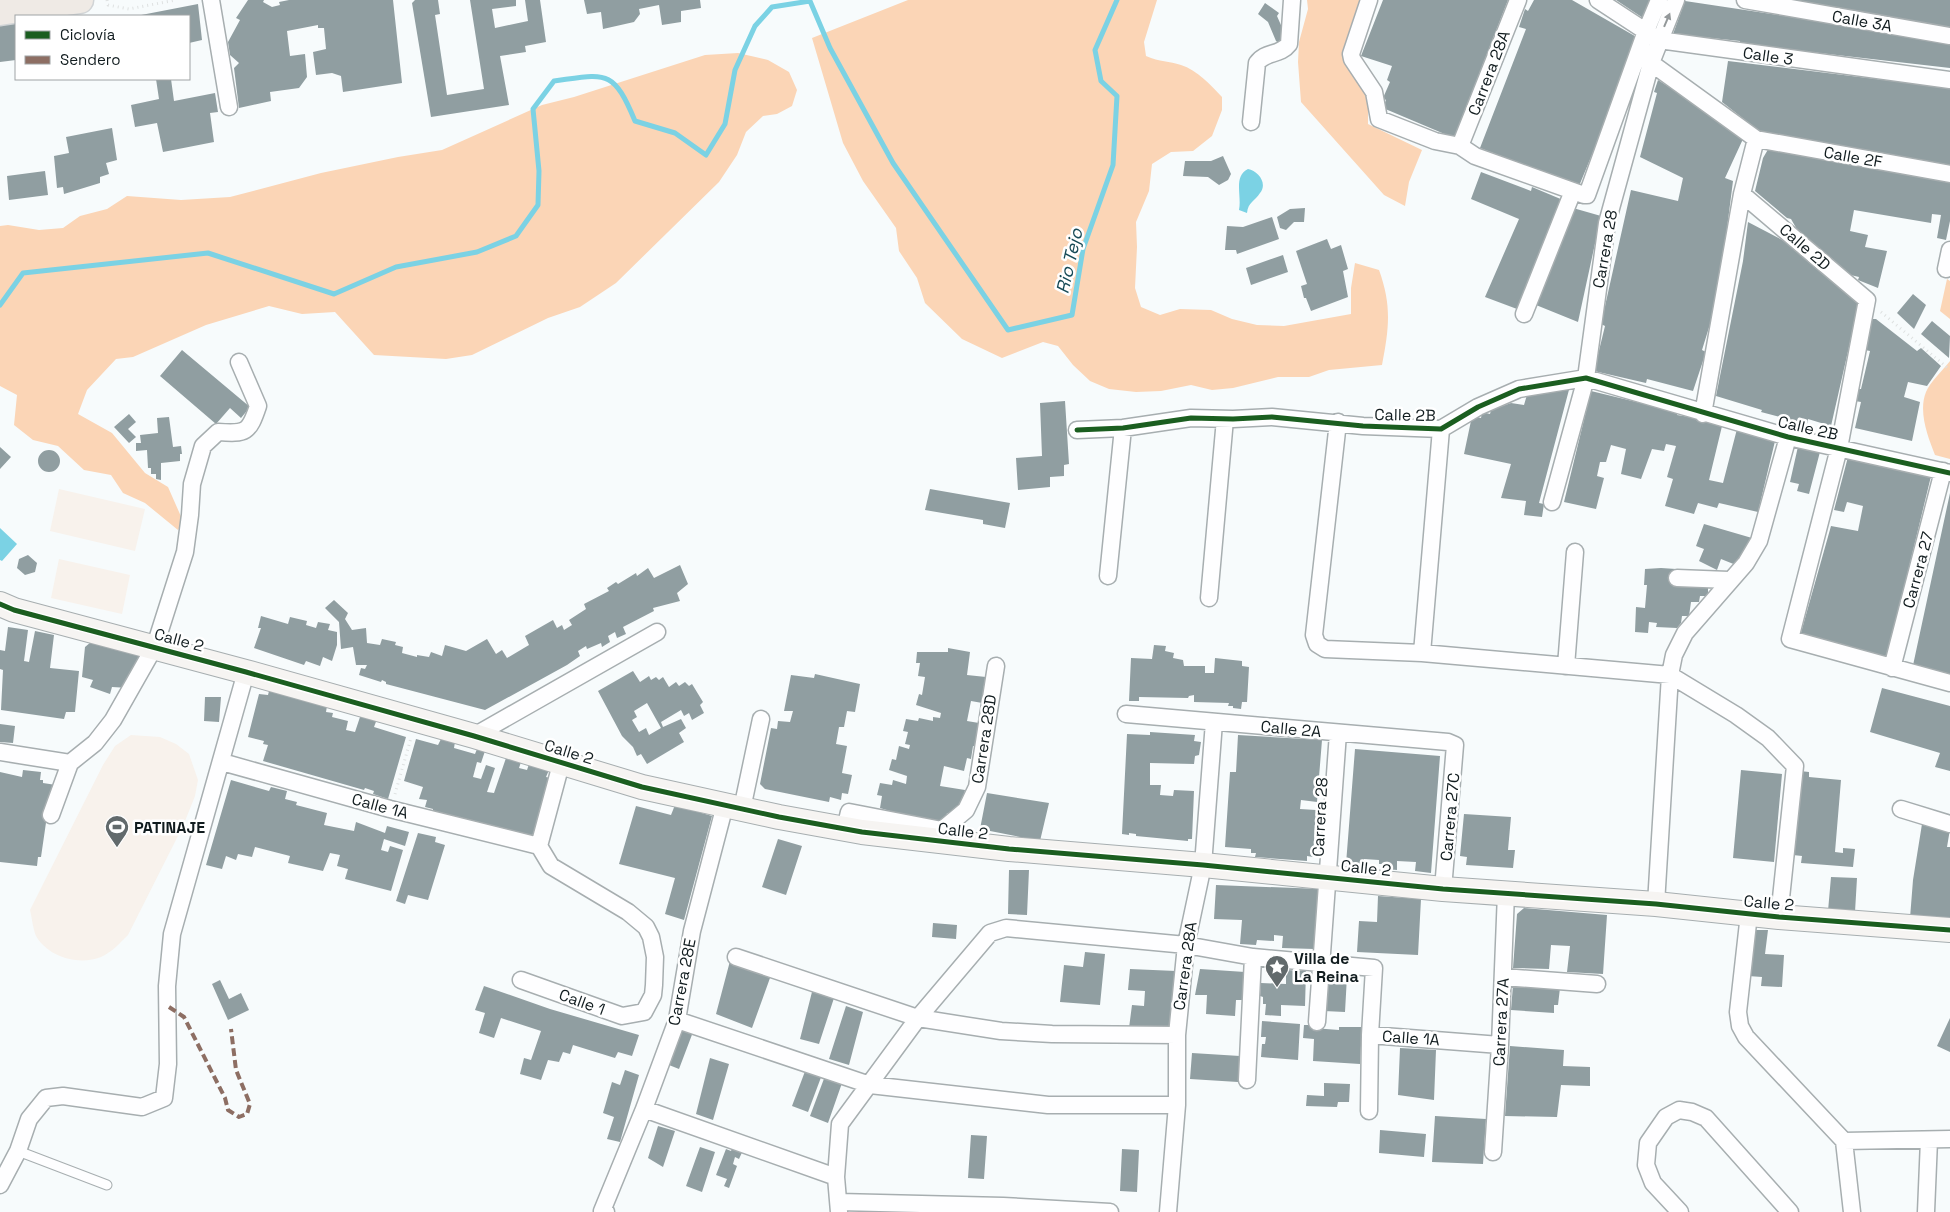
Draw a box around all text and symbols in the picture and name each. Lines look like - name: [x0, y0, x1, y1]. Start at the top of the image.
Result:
- street label: Calle 3A: [1830, 5, 1894, 37]
- one-way arrow: [1664, 13, 1672, 27]
- legend: [15, 15, 190, 80]
- text: Ciclovía: [60, 25, 116, 44]
- street label: Carrera 28A: [1463, 27, 1515, 119]
- street label: Calle 3: [1742, 42, 1794, 70]
- text: Sendero: [60, 50, 120, 69]
- street label: Calle 2F: [1822, 142, 1884, 173]
- street label: Carrera 28: [1588, 208, 1622, 290]
- street label: Calle 2D: [1775, 219, 1835, 275]
- water label: Rio Tejo: [1050, 225, 1088, 296]
- street label: Calle 2B: [1374, 404, 1436, 426]
- street label: Calle 2B: [1776, 411, 1840, 445]
- street label: Carrera 27: [1898, 529, 1938, 611]
- street label: Calle 2: [152, 623, 206, 657]
- street label: Carrera 28D: [967, 693, 1001, 785]
- street label: Calle 2A: [1260, 716, 1322, 742]
- street label: Calle 2: [542, 735, 596, 769]
- street label: Carrera 27C: [1436, 772, 1464, 862]
- street label: Carrera 28: [1307, 777, 1333, 857]
- street label: Calle 1A: [349, 788, 411, 824]
- sports icon: PATINAJE: [104, 814, 130, 848]
- place label: PATINAJE: [134, 817, 205, 838]
- street label: Calle 2: [937, 817, 989, 845]
- street label: Calle 2: [1340, 855, 1392, 881]
- street label: Calle 2: [1743, 890, 1795, 916]
- street label: Carrera 28A: [1168, 920, 1202, 1012]
- street label: Carrera 28E: [663, 937, 701, 1027]
- place label: Villa de La Reina: [1294, 948, 1359, 987]
- place icon: Villa de La Reina: [1264, 954, 1290, 988]
- street label: Carrera 27A: [1488, 977, 1514, 1067]
- street label: Calle 1: [556, 984, 608, 1020]
- street label: Calle 1A: [1382, 1026, 1440, 1050]

